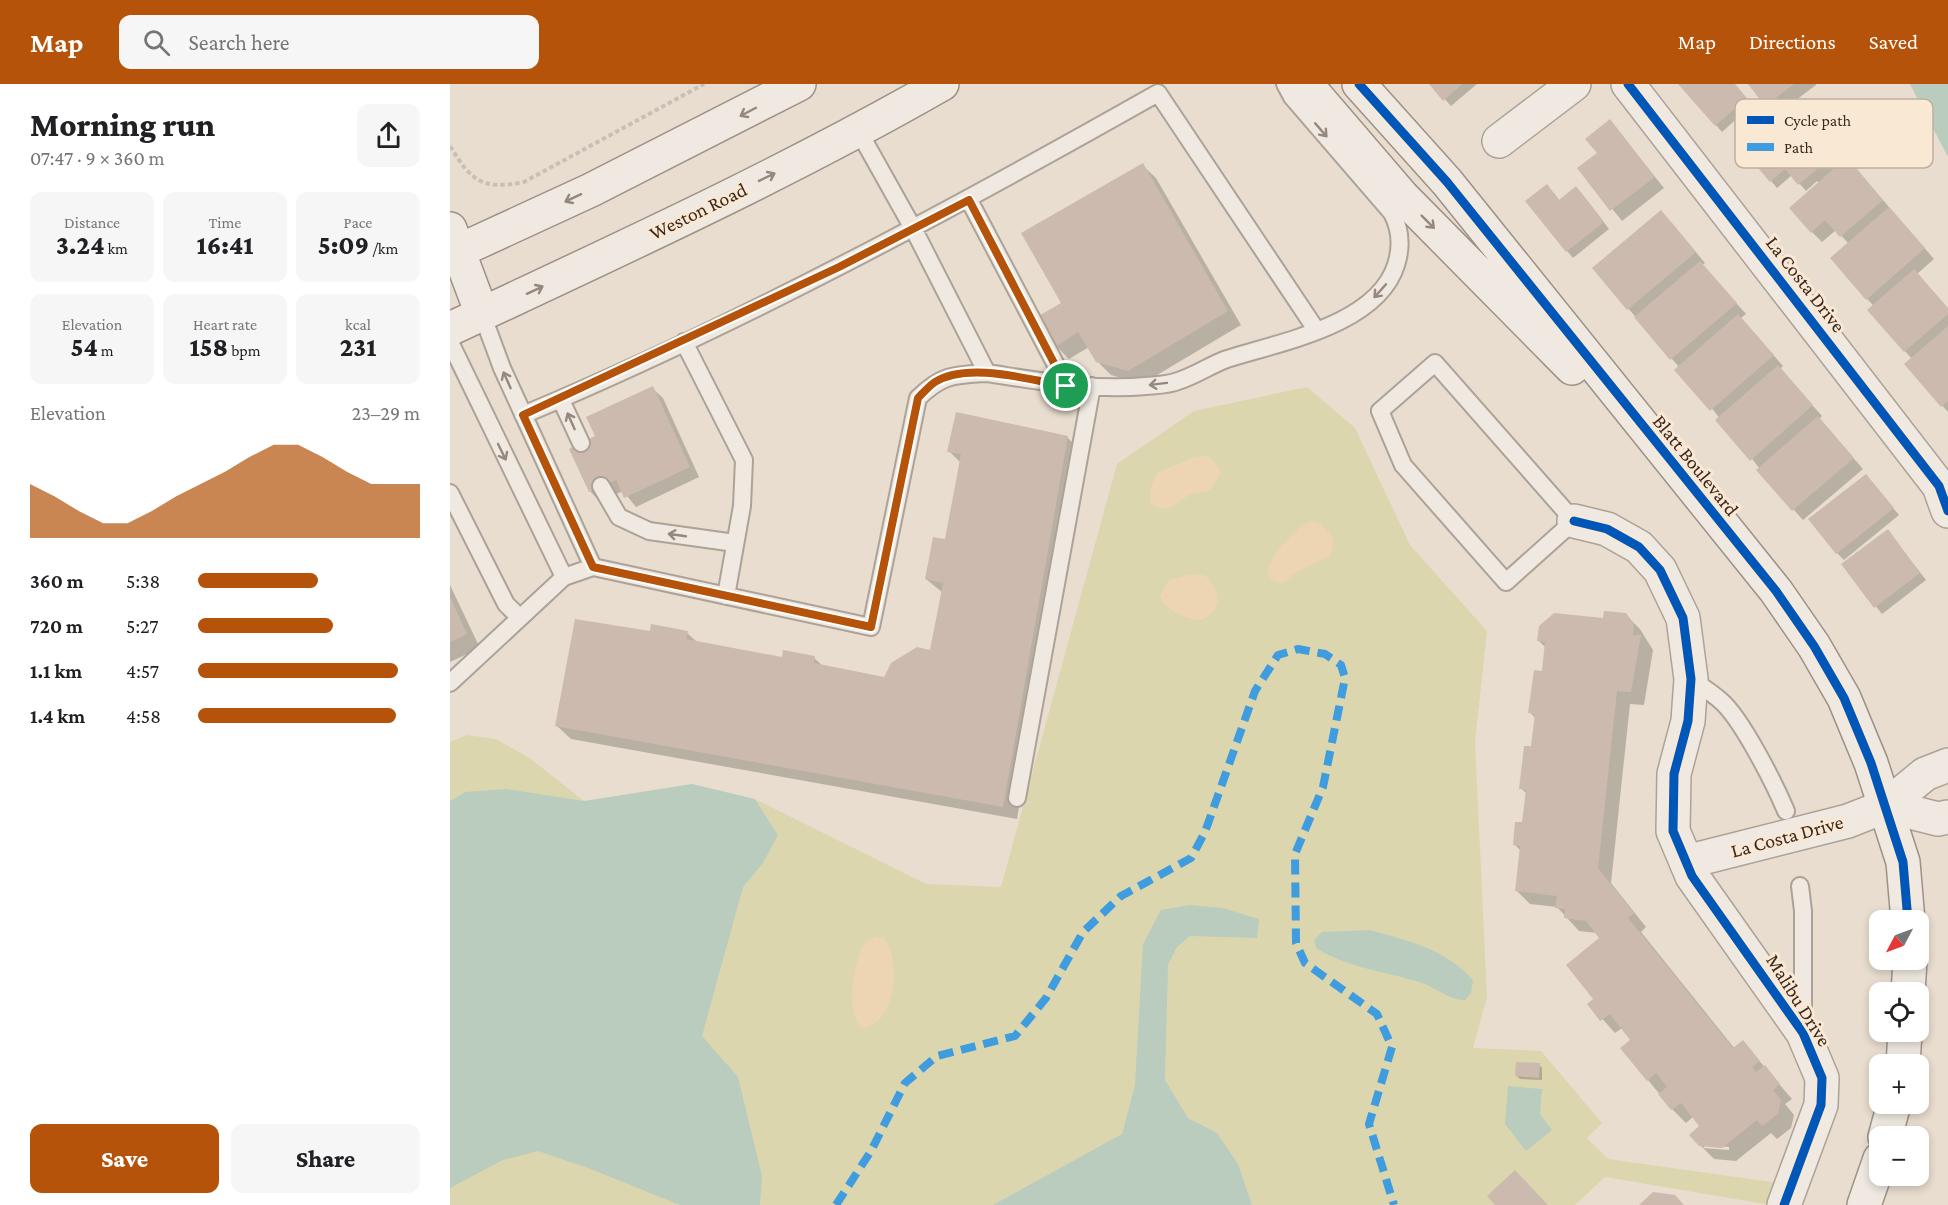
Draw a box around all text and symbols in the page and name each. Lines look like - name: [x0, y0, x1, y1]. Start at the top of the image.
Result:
- search box: [119, 15, 539, 69]
- icon: search: [140, 26, 173, 59]
- text: Map: [30, 27, 83, 58]
- text: Search here: [188, 30, 289, 55]
- text: Map: [1678, 30, 1716, 54]
- text: Directions: [1749, 30, 1836, 54]
- text: Saved: [1869, 30, 1918, 54]
- legend: [1735, 99, 1933, 168]
- button: share: [357, 104, 420, 167]
- text: Morning run: [30, 106, 215, 143]
- one-way arrow: [739, 107, 757, 118]
- text: Cycle path: [1784, 112, 1851, 130]
- one-way arrow: [1314, 122, 1328, 137]
- text: Path: [1784, 139, 1814, 156]
- text: 07:47 · 9 × 360 m: [30, 147, 165, 169]
- one-way arrow: [758, 171, 775, 183]
- street label: Weston Road: [646, 178, 751, 244]
- one-way arrow: [564, 193, 582, 205]
- text: Distance: [64, 214, 120, 231]
- text: Time: [209, 214, 241, 231]
- text: Pace: [344, 214, 372, 231]
- one-way arrow: [1421, 215, 1435, 230]
- text: 3.24: [56, 231, 104, 260]
- text: 16:41: [197, 231, 253, 260]
- text: 5:09: [318, 231, 369, 260]
- street label: La Costa Drive: [1762, 232, 1850, 336]
- text: km: [104, 240, 128, 257]
- text: /km: [369, 240, 398, 257]
- one-way arrow: [525, 283, 543, 295]
- one-way arrow: [1373, 283, 1387, 298]
- text: Elevation: [62, 316, 122, 333]
- text: Heart rate: [193, 316, 257, 333]
- text: kcal: [345, 316, 371, 333]
- text: 54: [70, 333, 98, 362]
- text: 158: [189, 333, 228, 362]
- text: 231: [340, 333, 376, 362]
- text: m: [98, 342, 114, 359]
- text: bpm: [228, 342, 261, 359]
- pin: [1040, 360, 1091, 411]
- icon: arrive: [1049, 369, 1082, 402]
- one-way arrow: [501, 371, 513, 389]
- one-way arrow: [1149, 379, 1169, 390]
- text: Elevation: [30, 402, 106, 424]
- text: 23–29 m: [352, 402, 420, 424]
- street label: Blatt Boulevard: [1649, 410, 1744, 520]
- one-way arrow: [564, 413, 576, 431]
- one-way arrow: [497, 442, 509, 460]
- one-way arrow: [668, 529, 688, 540]
- text: 360 m: [30, 570, 84, 592]
- text: 5:38: [126, 570, 160, 592]
- text: 720 m: [30, 615, 83, 637]
- text: 5:27: [126, 615, 158, 637]
- text: 1.1 km: [30, 660, 82, 682]
- text: 4:57: [126, 660, 159, 682]
- text: 1.4 km: [30, 705, 85, 727]
- text: 4:58: [126, 705, 161, 727]
- street label: La Costa Drive: [1728, 810, 1846, 862]
- north arrow: [1869, 910, 1929, 970]
- map controls: [1869, 910, 1929, 1186]
- street label: Malibu Drive: [1762, 950, 1836, 1050]
- button: locate: [1869, 982, 1929, 1042]
- button: +: [1869, 1054, 1929, 1114]
- button: Save: [30, 1124, 219, 1193]
- button: Share: [231, 1124, 420, 1193]
- button: −: [1869, 1126, 1929, 1186]

